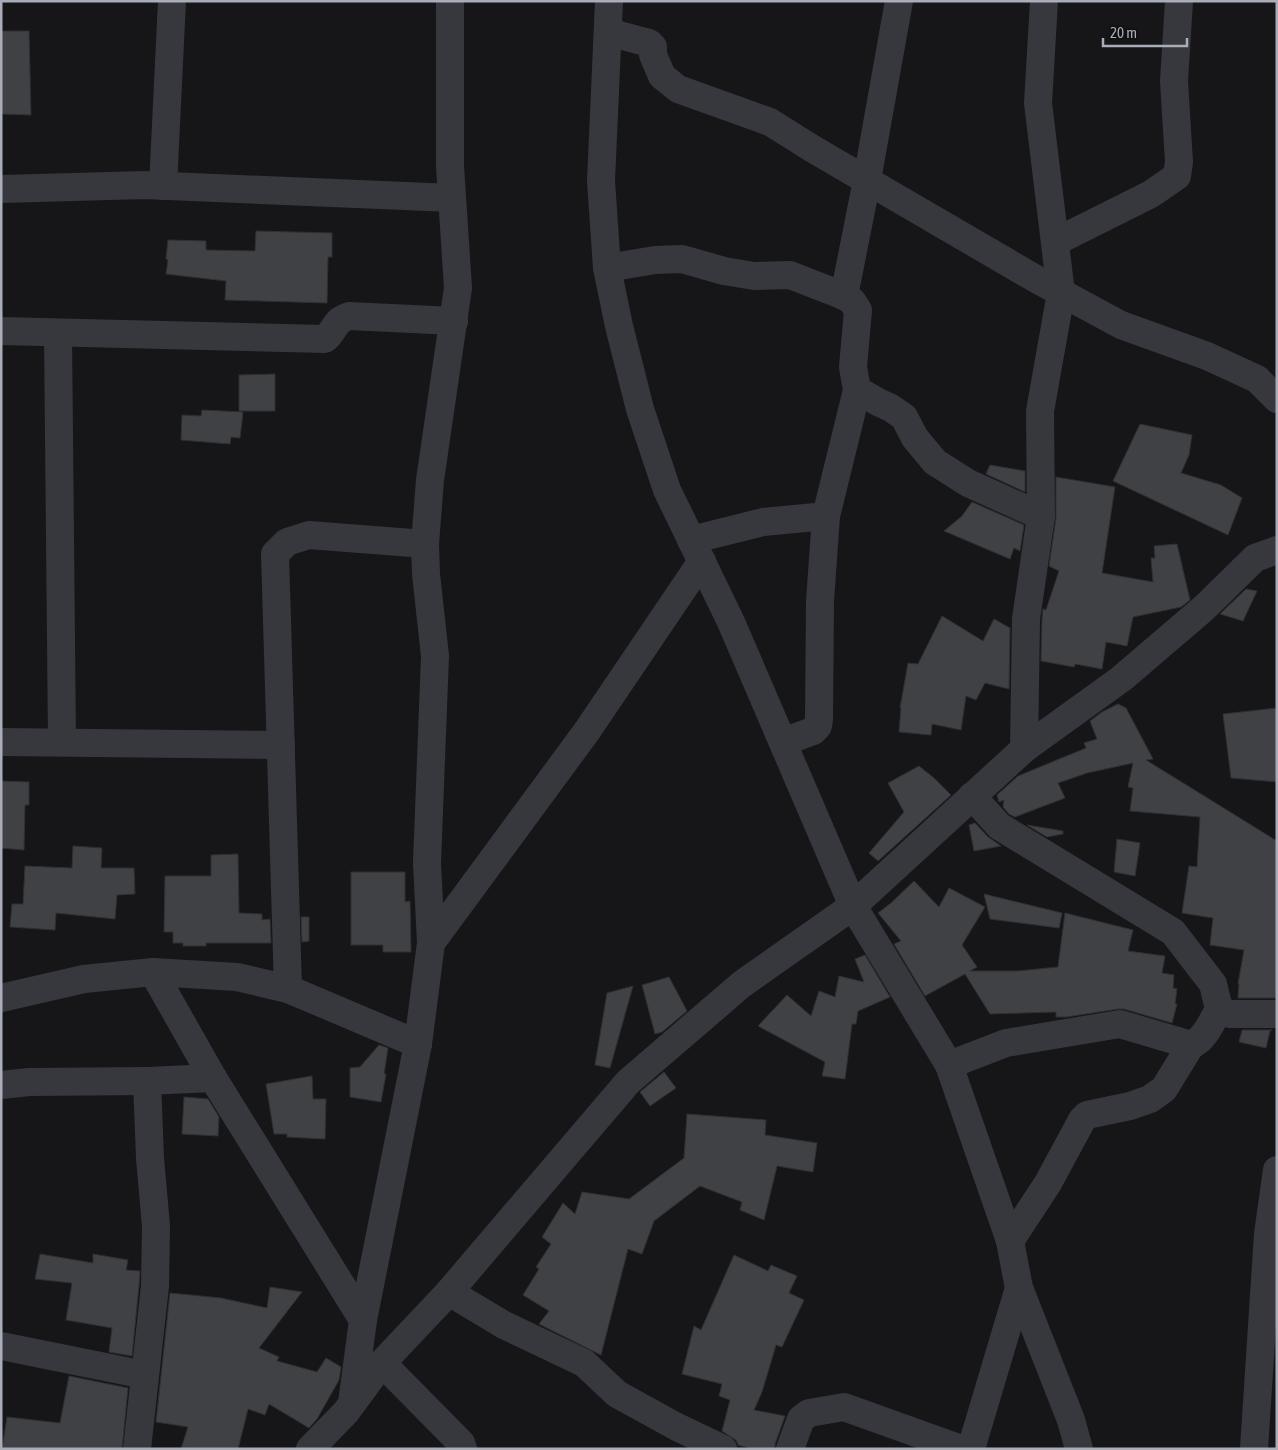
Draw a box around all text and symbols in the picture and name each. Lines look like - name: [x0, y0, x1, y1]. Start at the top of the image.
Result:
- scale bar: [1103, 15, 1187, 47]
- text: 20 m: [1110, 24, 1137, 41]

